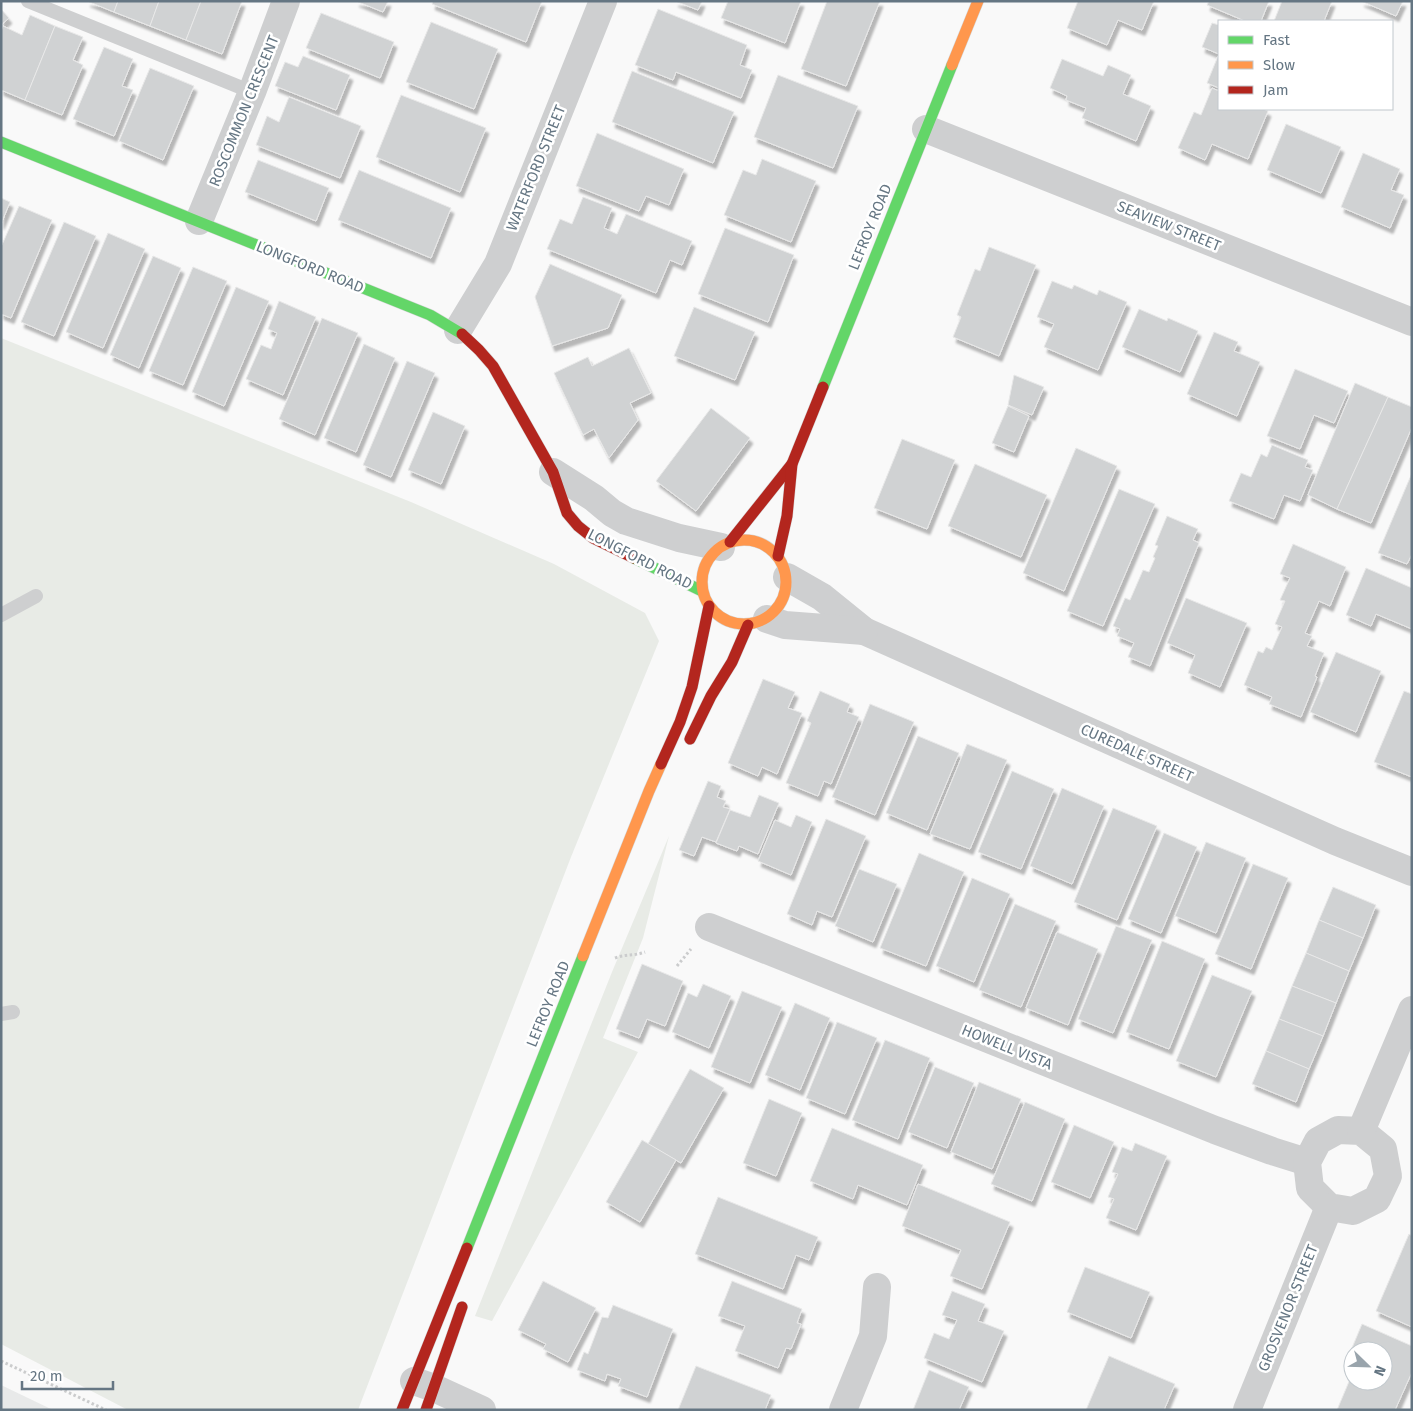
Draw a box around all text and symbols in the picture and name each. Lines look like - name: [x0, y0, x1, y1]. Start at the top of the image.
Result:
- legend: [1218, 20, 1393, 110]
- text: Fast: [1263, 31, 1290, 49]
- street label: ROSCOMMON CRESCENT: [205, 32, 283, 189]
- text: Slow: [1263, 56, 1295, 74]
- text: Jam: [1263, 81, 1289, 99]
- street label: WATERFORD STREET: [503, 102, 569, 233]
- street label: LEFROY ROAD: [845, 181, 895, 273]
- street label: SEAVIEW STREET: [1115, 197, 1224, 255]
- street label: LONGFORD ROAD: [254, 237, 366, 297]
- street label: LONGFORD ROAD: [585, 525, 695, 593]
- street label: CUREDALE STREET: [1078, 720, 1196, 786]
- street label: LEFROY ROAD: [523, 958, 573, 1050]
- street label: HOWELL VISTA: [959, 1021, 1055, 1073]
- street label: GROSVENOR STREET: [1254, 1242, 1322, 1374]
- north arrow: [1343, 1341, 1393, 1391]
- scale bar: [22, 1358, 114, 1390]
- text: N: [1370, 1363, 1389, 1378]
- text: 20 m: [30, 1367, 63, 1385]

